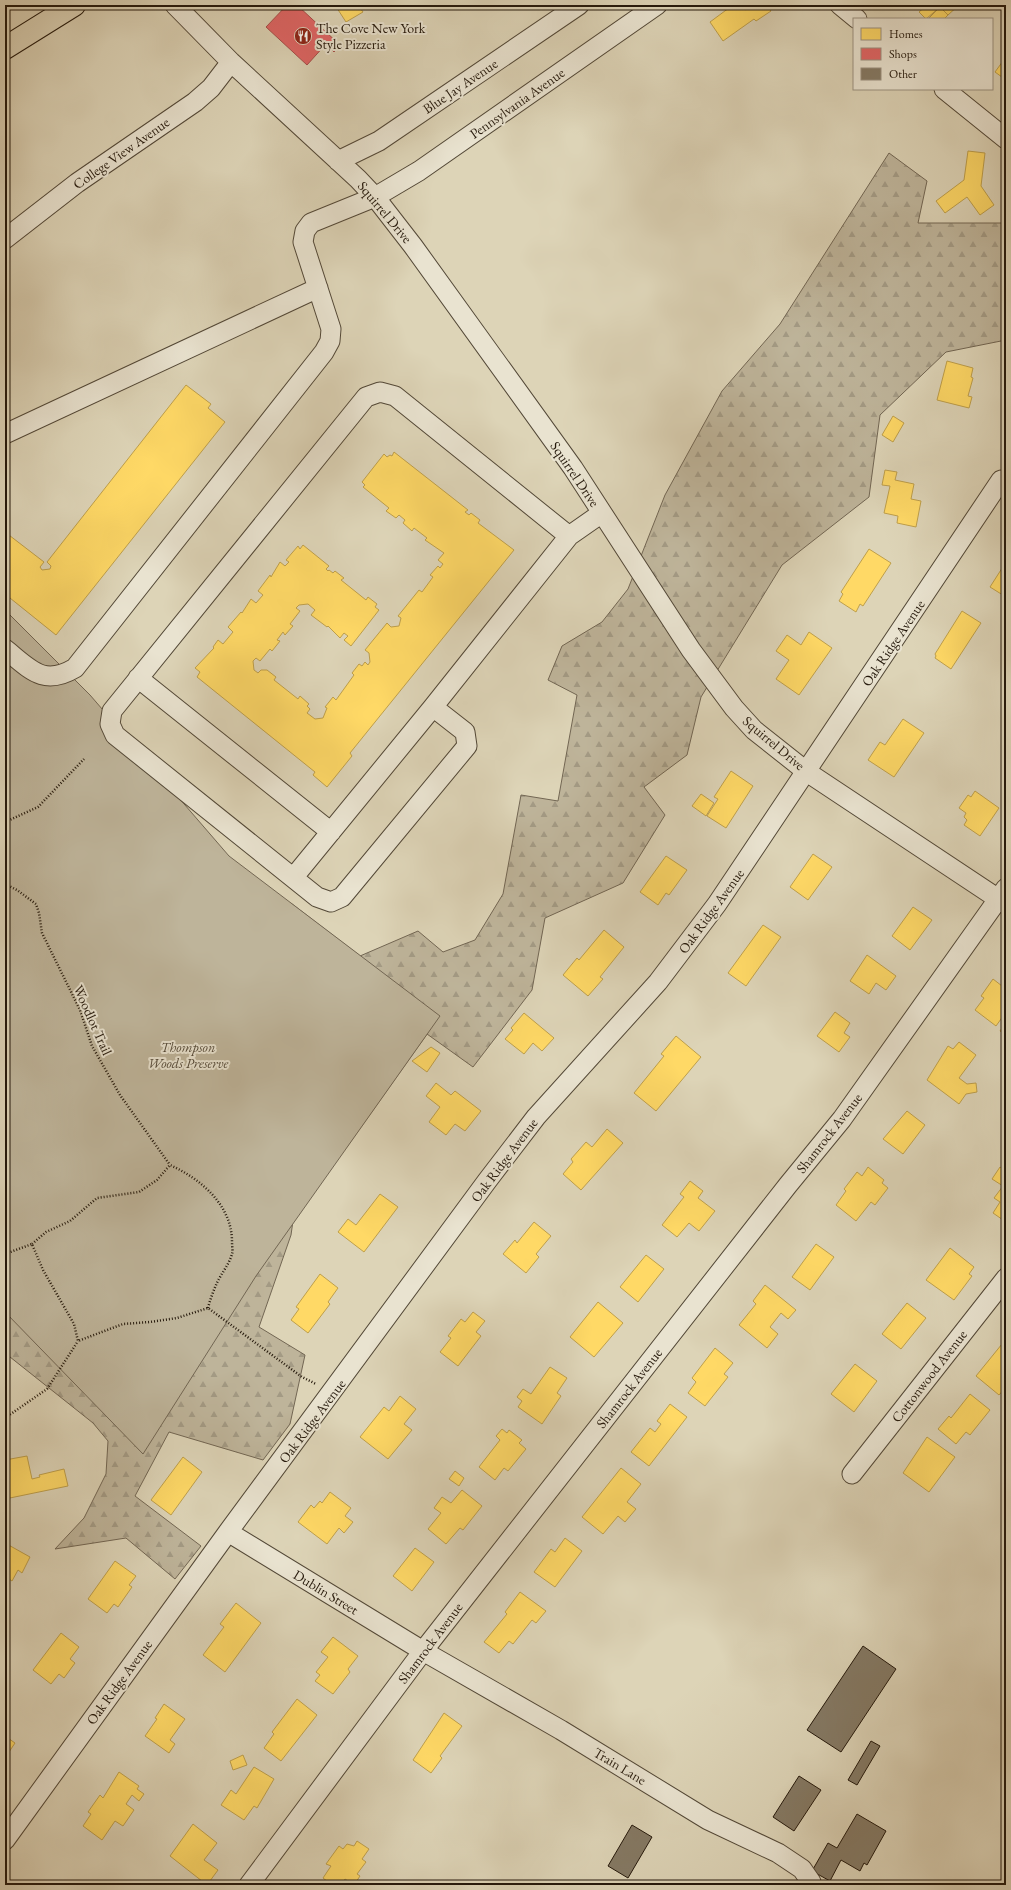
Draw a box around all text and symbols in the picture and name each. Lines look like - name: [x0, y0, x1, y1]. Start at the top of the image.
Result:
- legend: [853, 18, 993, 90]
- place label: The Cove New York Style Pizzeria: [316, 19, 426, 53]
- restaurant icon: The Cove New York Style Pizzeria: [293, 26, 313, 46]
- text: Homes: [889, 26, 923, 42]
- text: Shops: [889, 46, 917, 62]
- street label: Blue Jay Avenue: [419, 54, 501, 118]
- street label: Pennsylvania Avenue: [466, 63, 568, 143]
- text: Other: [889, 66, 917, 82]
- street label: College View Avenue: [69, 113, 173, 193]
- street label: Squirrel Drive: [354, 177, 417, 247]
- street label: Squirrel Drive: [546, 438, 604, 511]
- street label: Oak Ridge Avenue: [857, 596, 929, 690]
- street label: Squirrel Drive: [739, 712, 809, 775]
- street label: Oak Ridge Avenue: [674, 865, 748, 957]
- street label: Woodlot Trail: [70, 982, 117, 1058]
- park label: Thompson Woods Preserve: [148, 1038, 228, 1072]
- street label: Shamrock Avenue: [792, 1089, 866, 1177]
- street label: Oak Ridge Avenue: [467, 1114, 542, 1206]
- street label: Cottonwood Avenue: [887, 1326, 971, 1426]
- street label: Shamrock Avenue: [592, 1344, 666, 1432]
- street label: Oak Ridge Avenue: [275, 1375, 350, 1467]
- street label: Dublin Street: [290, 1566, 362, 1619]
- street label: Shamrock Avenue: [394, 1598, 467, 1687]
- street label: Oak Ridge Avenue: [82, 1636, 156, 1728]
- street label: Train Lane: [590, 1743, 650, 1789]

